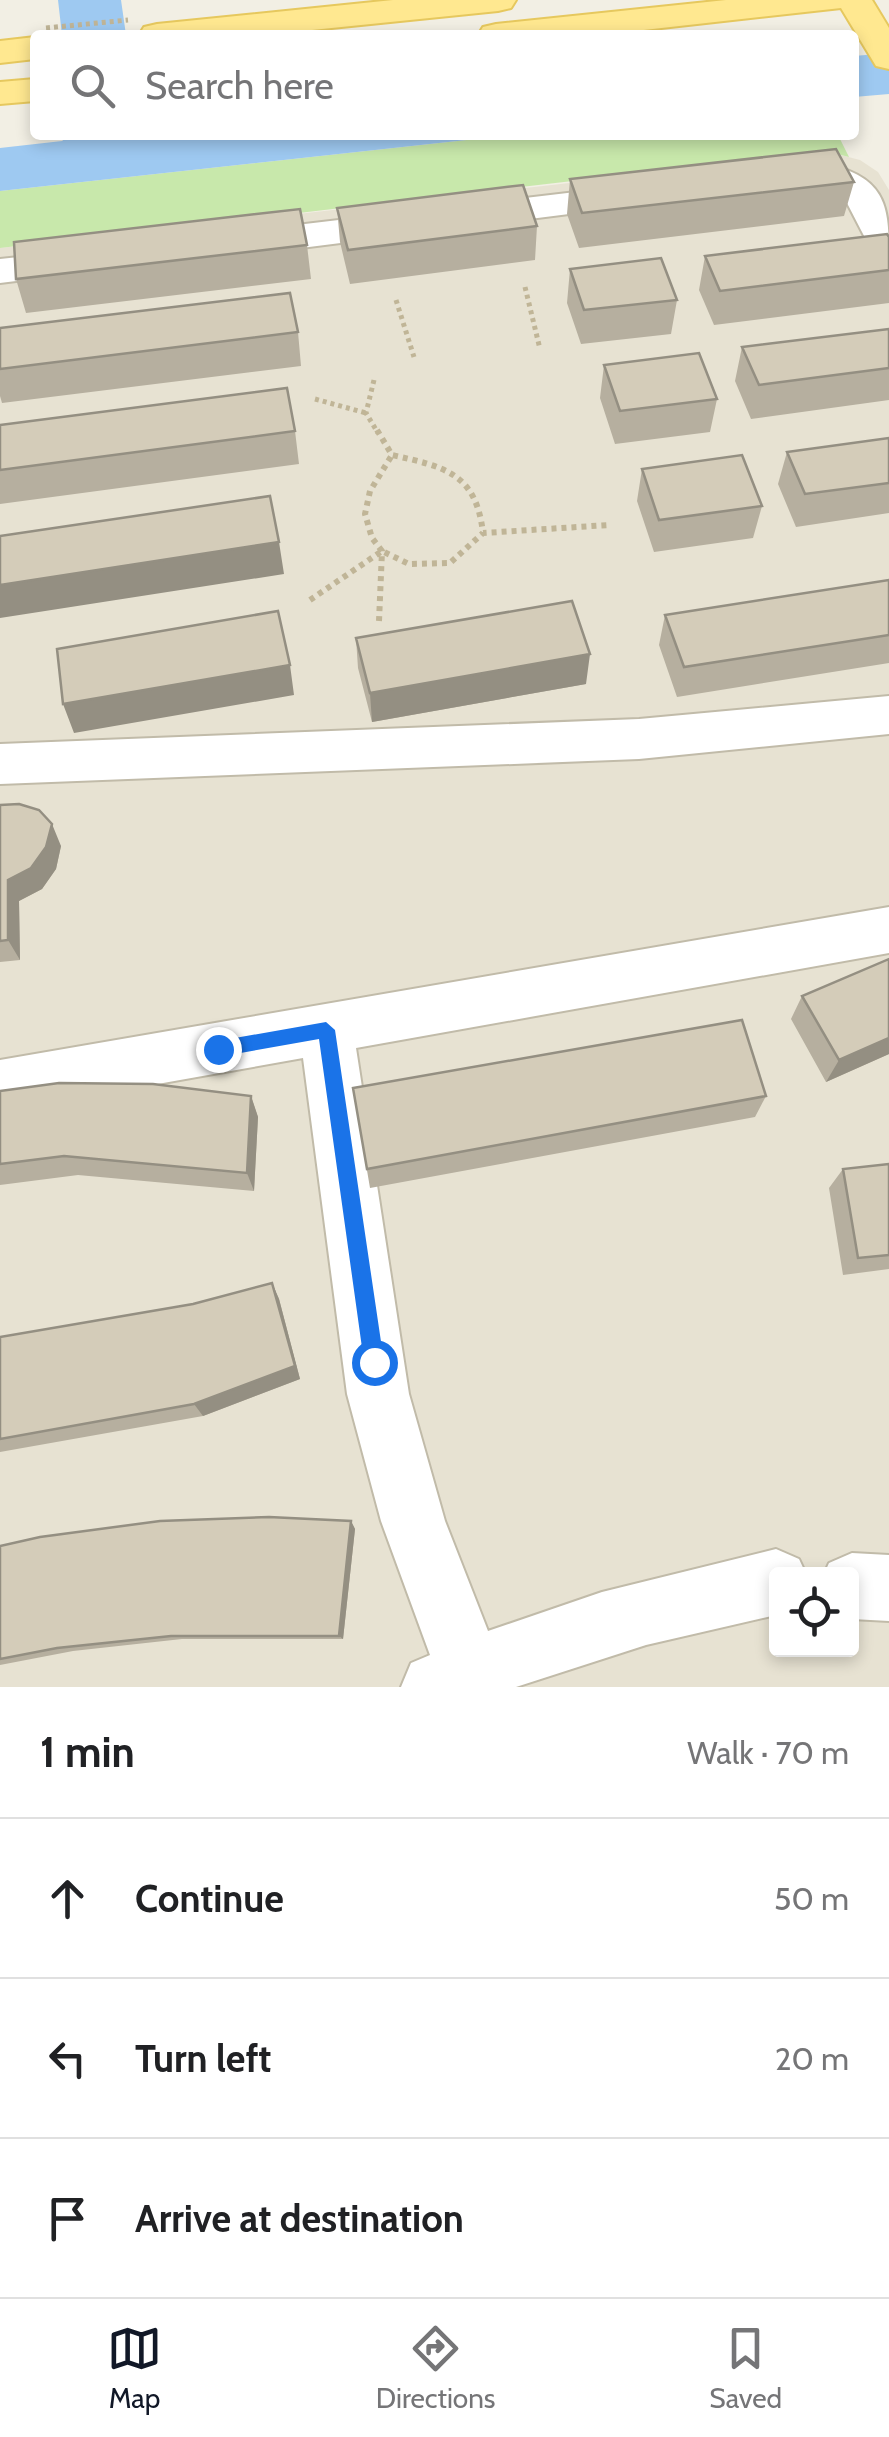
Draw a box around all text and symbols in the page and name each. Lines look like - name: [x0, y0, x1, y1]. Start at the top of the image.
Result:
- search box: [30, 30, 859, 140]
- icon: search: [65, 58, 120, 113]
- text: Search here: [145, 62, 334, 109]
- route end: [196, 1027, 242, 1073]
- route start: [352, 1340, 398, 1386]
- map controls: [769, 1567, 859, 1657]
- button: locate: [769, 1567, 859, 1657]
- text: 1 min: [40, 1726, 135, 1778]
- text: Walk · 70 m: [687, 1733, 849, 1772]
- icon: ahead: [40, 1871, 95, 1926]
- text: Continue: [135, 1875, 284, 1922]
- text: 50 m: [774, 1879, 849, 1918]
- icon: left: [40, 2031, 95, 2086]
- text: Turn left: [135, 2035, 271, 2082]
- text: 20 m: [775, 2039, 849, 2078]
- icon: arrive: [40, 2191, 95, 2246]
- text: Arrive at destination: [135, 2195, 464, 2242]
- tab: Map: [107, 2321, 162, 2415]
- tab: Directions: [376, 2321, 495, 2415]
- tab: Saved: [709, 2321, 782, 2415]

